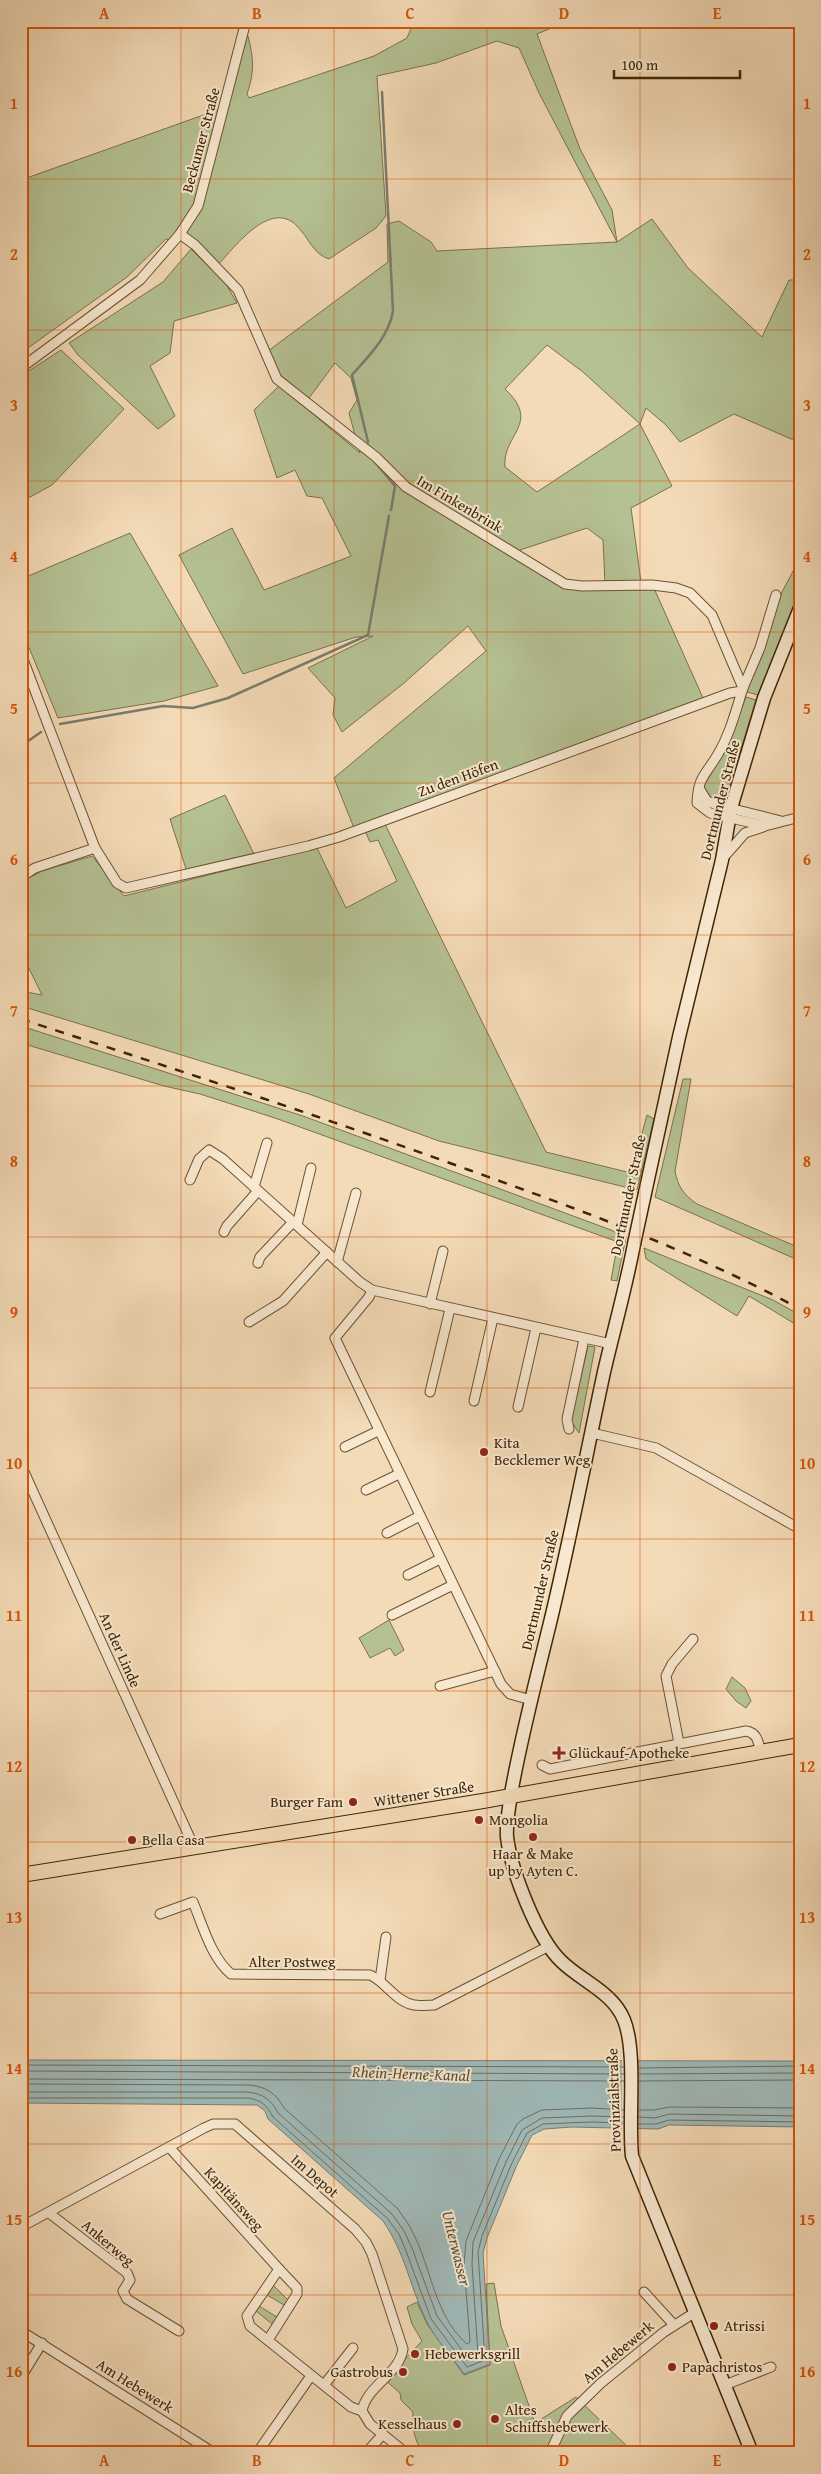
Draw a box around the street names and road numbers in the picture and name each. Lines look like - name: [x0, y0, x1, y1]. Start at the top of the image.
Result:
- street label: Beckumer Straße: [176, 85, 225, 195]
- street label: Im Finkenbrink: [413, 470, 508, 538]
- street label: Dortmunder Straße: [694, 738, 745, 862]
- street label: Zu den Höfen: [415, 753, 501, 802]
- street label: Dortmunder Straße: [604, 1132, 651, 1257]
- street label: Dortmunder Straße: [515, 1528, 564, 1652]
- street label: An der Linde: [95, 1609, 146, 1691]
- street label: Wittener Straße: [372, 1775, 476, 1812]
- street label: Alter Postweg: [249, 1951, 336, 1972]
- street label: Provinzialstraße: [601, 2048, 626, 2152]
- street label: Im Depot: [287, 2149, 344, 2203]
- street label: Kapitänsweg: [200, 2162, 269, 2236]
- street label: Ankerweg: [77, 2214, 140, 2271]
- street label: Am Hebewerk: [577, 2315, 658, 2388]
- street label: Am Hebewerk: [93, 2353, 178, 2418]

